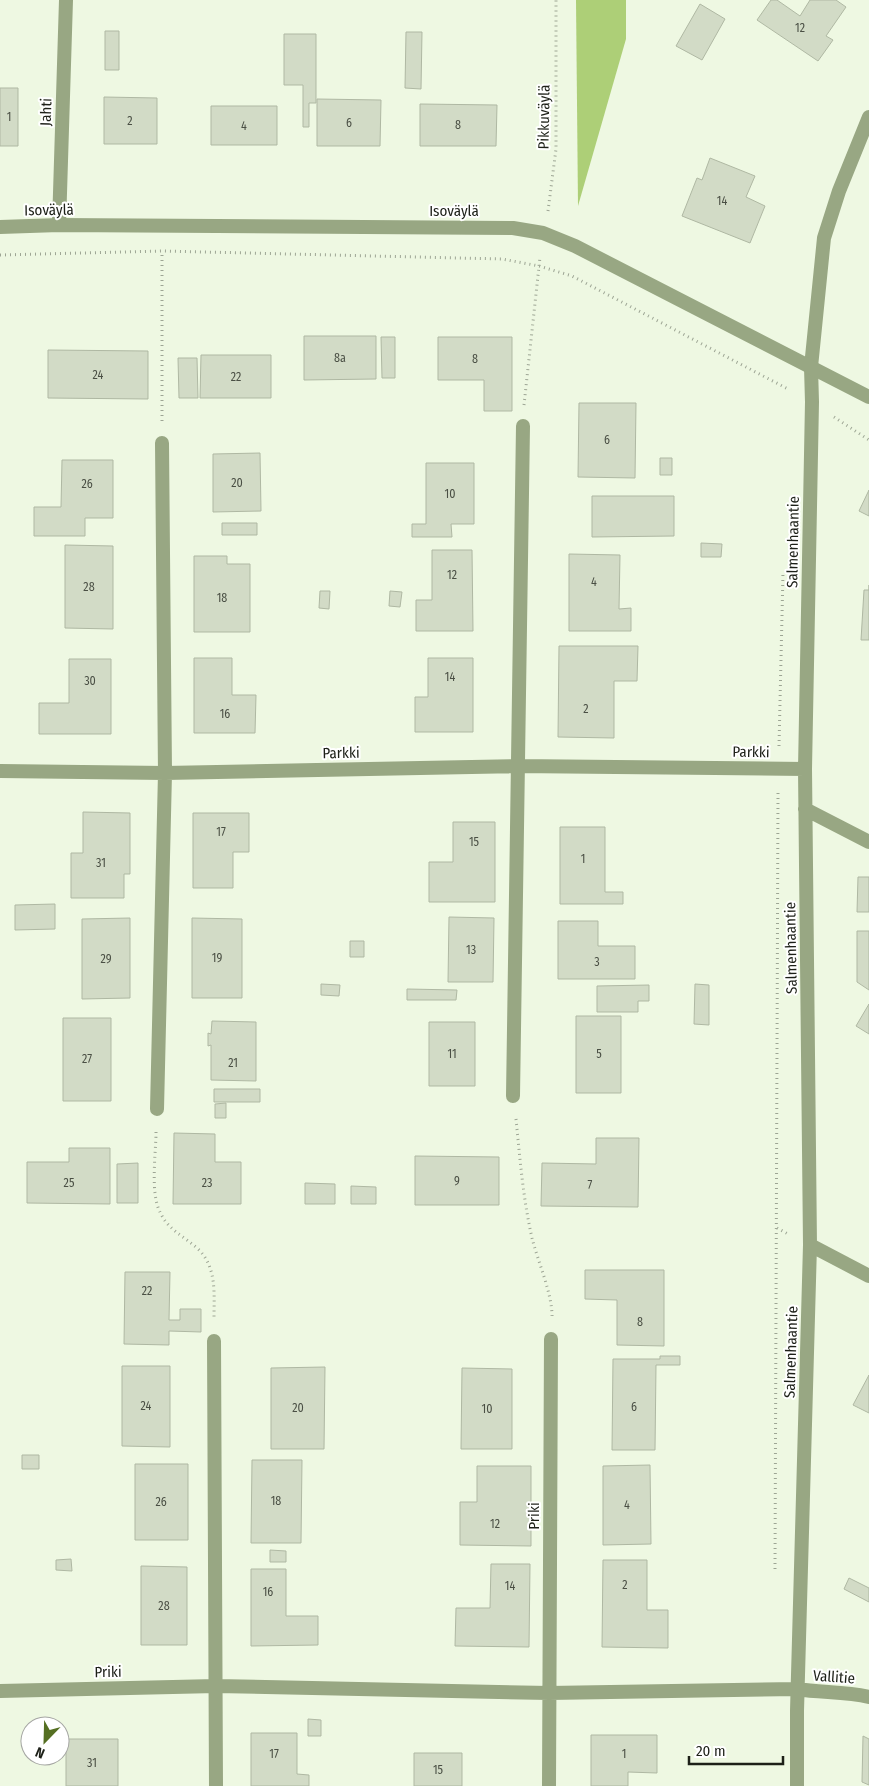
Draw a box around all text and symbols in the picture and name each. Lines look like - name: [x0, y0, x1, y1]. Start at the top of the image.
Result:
- house number: 12: [795, 21, 805, 35]
- street label: Pikkuväylä: [534, 84, 554, 150]
- street label: Jahti: [37, 98, 55, 126]
- house number: 1: [7, 110, 11, 124]
- house number: 2: [127, 114, 133, 128]
- house number: 6: [346, 116, 352, 130]
- house number: 8: [455, 118, 461, 132]
- house number: 4: [241, 119, 247, 133]
- house number: 14: [717, 194, 727, 208]
- street label: Isoväylä: [24, 201, 74, 219]
- street label: Isoväylä: [429, 202, 479, 220]
- house number: 8a: [334, 351, 346, 365]
- house number: 8: [472, 352, 478, 366]
- house number: 24: [93, 368, 104, 382]
- house number: 22: [231, 370, 241, 384]
- house number: 6: [604, 433, 610, 447]
- house number: 20: [231, 476, 243, 490]
- house number: 26: [81, 477, 93, 491]
- house number: 10: [445, 487, 455, 501]
- street label: Salmenhaantie: [783, 496, 803, 588]
- house number: 12: [447, 568, 457, 582]
- house number: 4: [591, 575, 597, 589]
- house number: 28: [83, 580, 95, 594]
- house number: 18: [217, 591, 227, 605]
- house number: 14: [445, 670, 455, 684]
- house number: 30: [84, 674, 96, 688]
- house number: 2: [583, 702, 589, 716]
- house number: 16: [220, 707, 230, 721]
- street label: Parkki: [732, 743, 770, 761]
- street label: Parkki: [322, 744, 360, 762]
- house number: 17: [216, 825, 226, 839]
- house number: 15: [469, 835, 480, 849]
- house number: 1: [581, 852, 585, 866]
- house number: 31: [96, 856, 106, 870]
- street label: Salmenhaantie: [781, 902, 801, 994]
- house number: 13: [466, 943, 476, 957]
- house number: 19: [212, 951, 222, 965]
- house number: 29: [100, 952, 112, 966]
- house number: 3: [594, 955, 600, 969]
- house number: 11: [447, 1047, 457, 1061]
- house number: 5: [596, 1047, 602, 1061]
- house number: 27: [82, 1052, 92, 1066]
- house number: 21: [228, 1056, 238, 1070]
- house number: 9: [454, 1174, 460, 1188]
- house number: 25: [64, 1176, 75, 1190]
- house number: 23: [202, 1176, 212, 1190]
- house number: 7: [588, 1178, 593, 1192]
- house number: 22: [142, 1284, 152, 1298]
- street label: Salmenhaantie: [780, 1306, 802, 1398]
- house number: 8: [637, 1315, 643, 1329]
- house number: 24: [141, 1399, 152, 1413]
- house number: 6: [631, 1400, 637, 1414]
- house number: 20: [292, 1401, 304, 1415]
- house number: 10: [482, 1402, 492, 1416]
- house number: 18: [271, 1494, 281, 1508]
- house number: 26: [155, 1495, 167, 1509]
- house number: 4: [624, 1498, 630, 1512]
- street label: Priki: [525, 1502, 543, 1530]
- house number: 12: [490, 1517, 500, 1531]
- house number: 2: [622, 1578, 628, 1592]
- house number: 14: [505, 1579, 515, 1593]
- house number: 16: [263, 1585, 273, 1599]
- house number: 28: [158, 1599, 170, 1613]
- street label: Priki: [94, 1663, 122, 1681]
- street label: Vallitie: [812, 1667, 856, 1687]
- north arrow: [20, 1716, 70, 1766]
- scale bar: [689, 1734, 783, 1766]
- text: 20 m: [696, 1742, 726, 1760]
- text: N: [33, 1743, 47, 1762]
- house number: 17: [269, 1747, 279, 1761]
- house number: 1: [622, 1747, 626, 1761]
- house number: 31: [87, 1756, 97, 1770]
- house number: 15: [433, 1763, 444, 1777]

